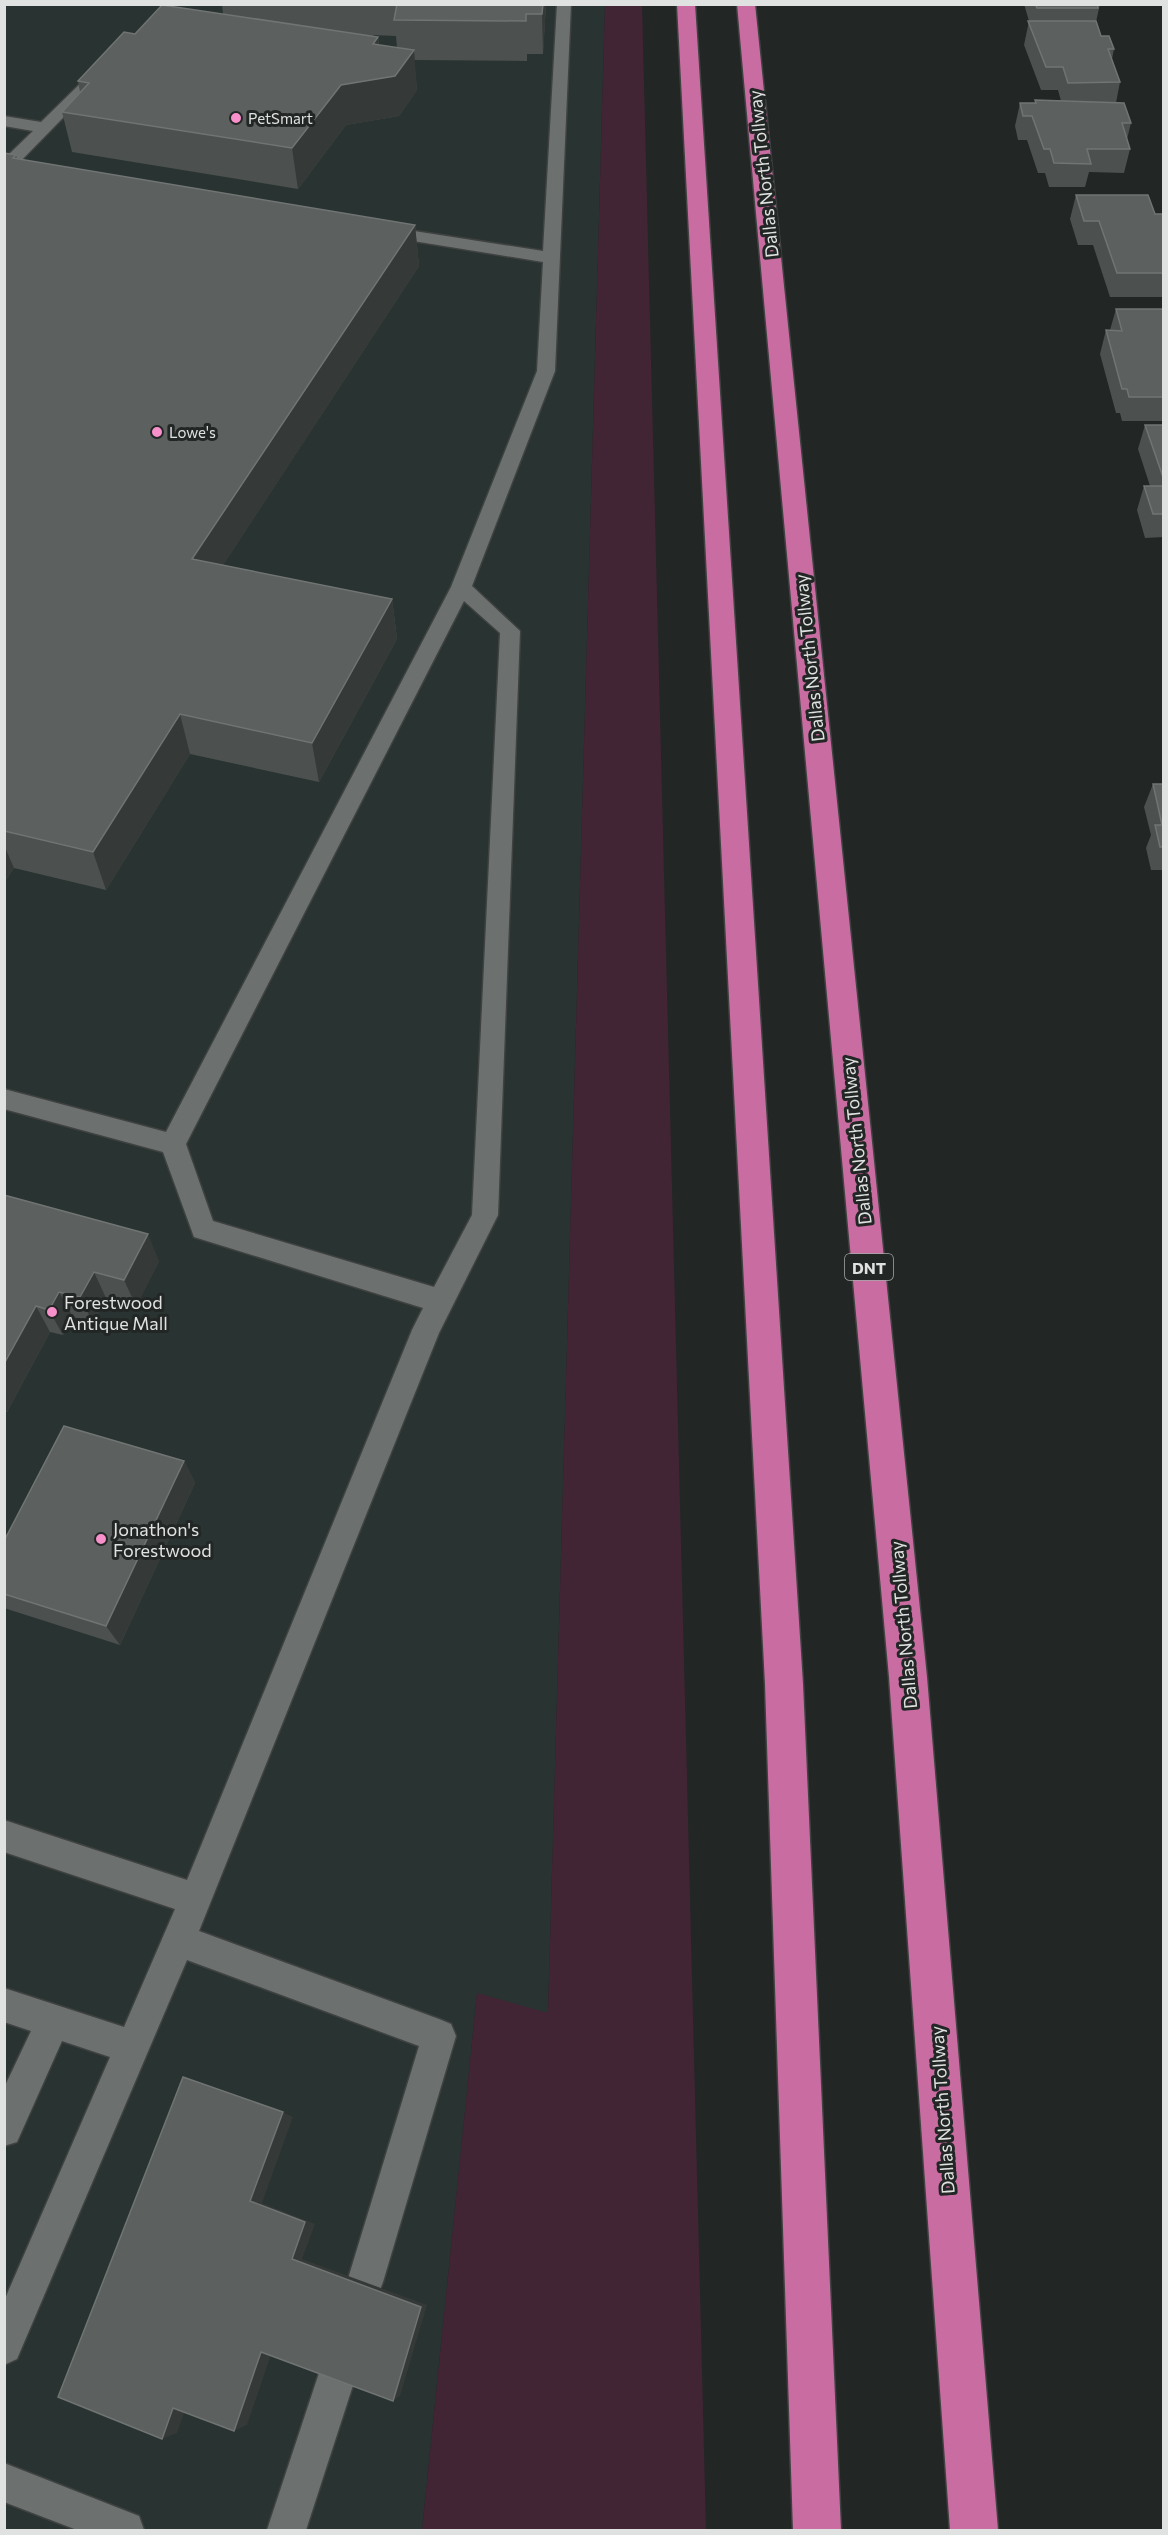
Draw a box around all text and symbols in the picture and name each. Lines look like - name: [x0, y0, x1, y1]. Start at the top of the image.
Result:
- street label: Dallas North Tollway: [743, 89, 783, 259]
- place label: PetSmart: [248, 109, 313, 127]
- marker: PetSmart: [229, 111, 243, 125]
- place label: Lowe's: [169, 423, 216, 441]
- marker: Lowe's: [150, 425, 164, 439]
- street label: Dallas North Tollway: [789, 573, 829, 743]
- street label: Dallas North Tollway: [836, 1056, 876, 1226]
- road number: DNT: [845, 1254, 893, 1280]
- place label: Forestwood Antique Mall: [64, 1291, 168, 1334]
- marker: Forestwood Antique Mall: [45, 1305, 59, 1319]
- place label: Jonathon's Forestwood: [113, 1518, 212, 1561]
- marker: Jonathon's Forestwood: [94, 1532, 108, 1546]
- street label: Dallas North Tollway: [885, 1540, 921, 1710]
- street label: Dallas North Tollway: [925, 2025, 959, 2195]

